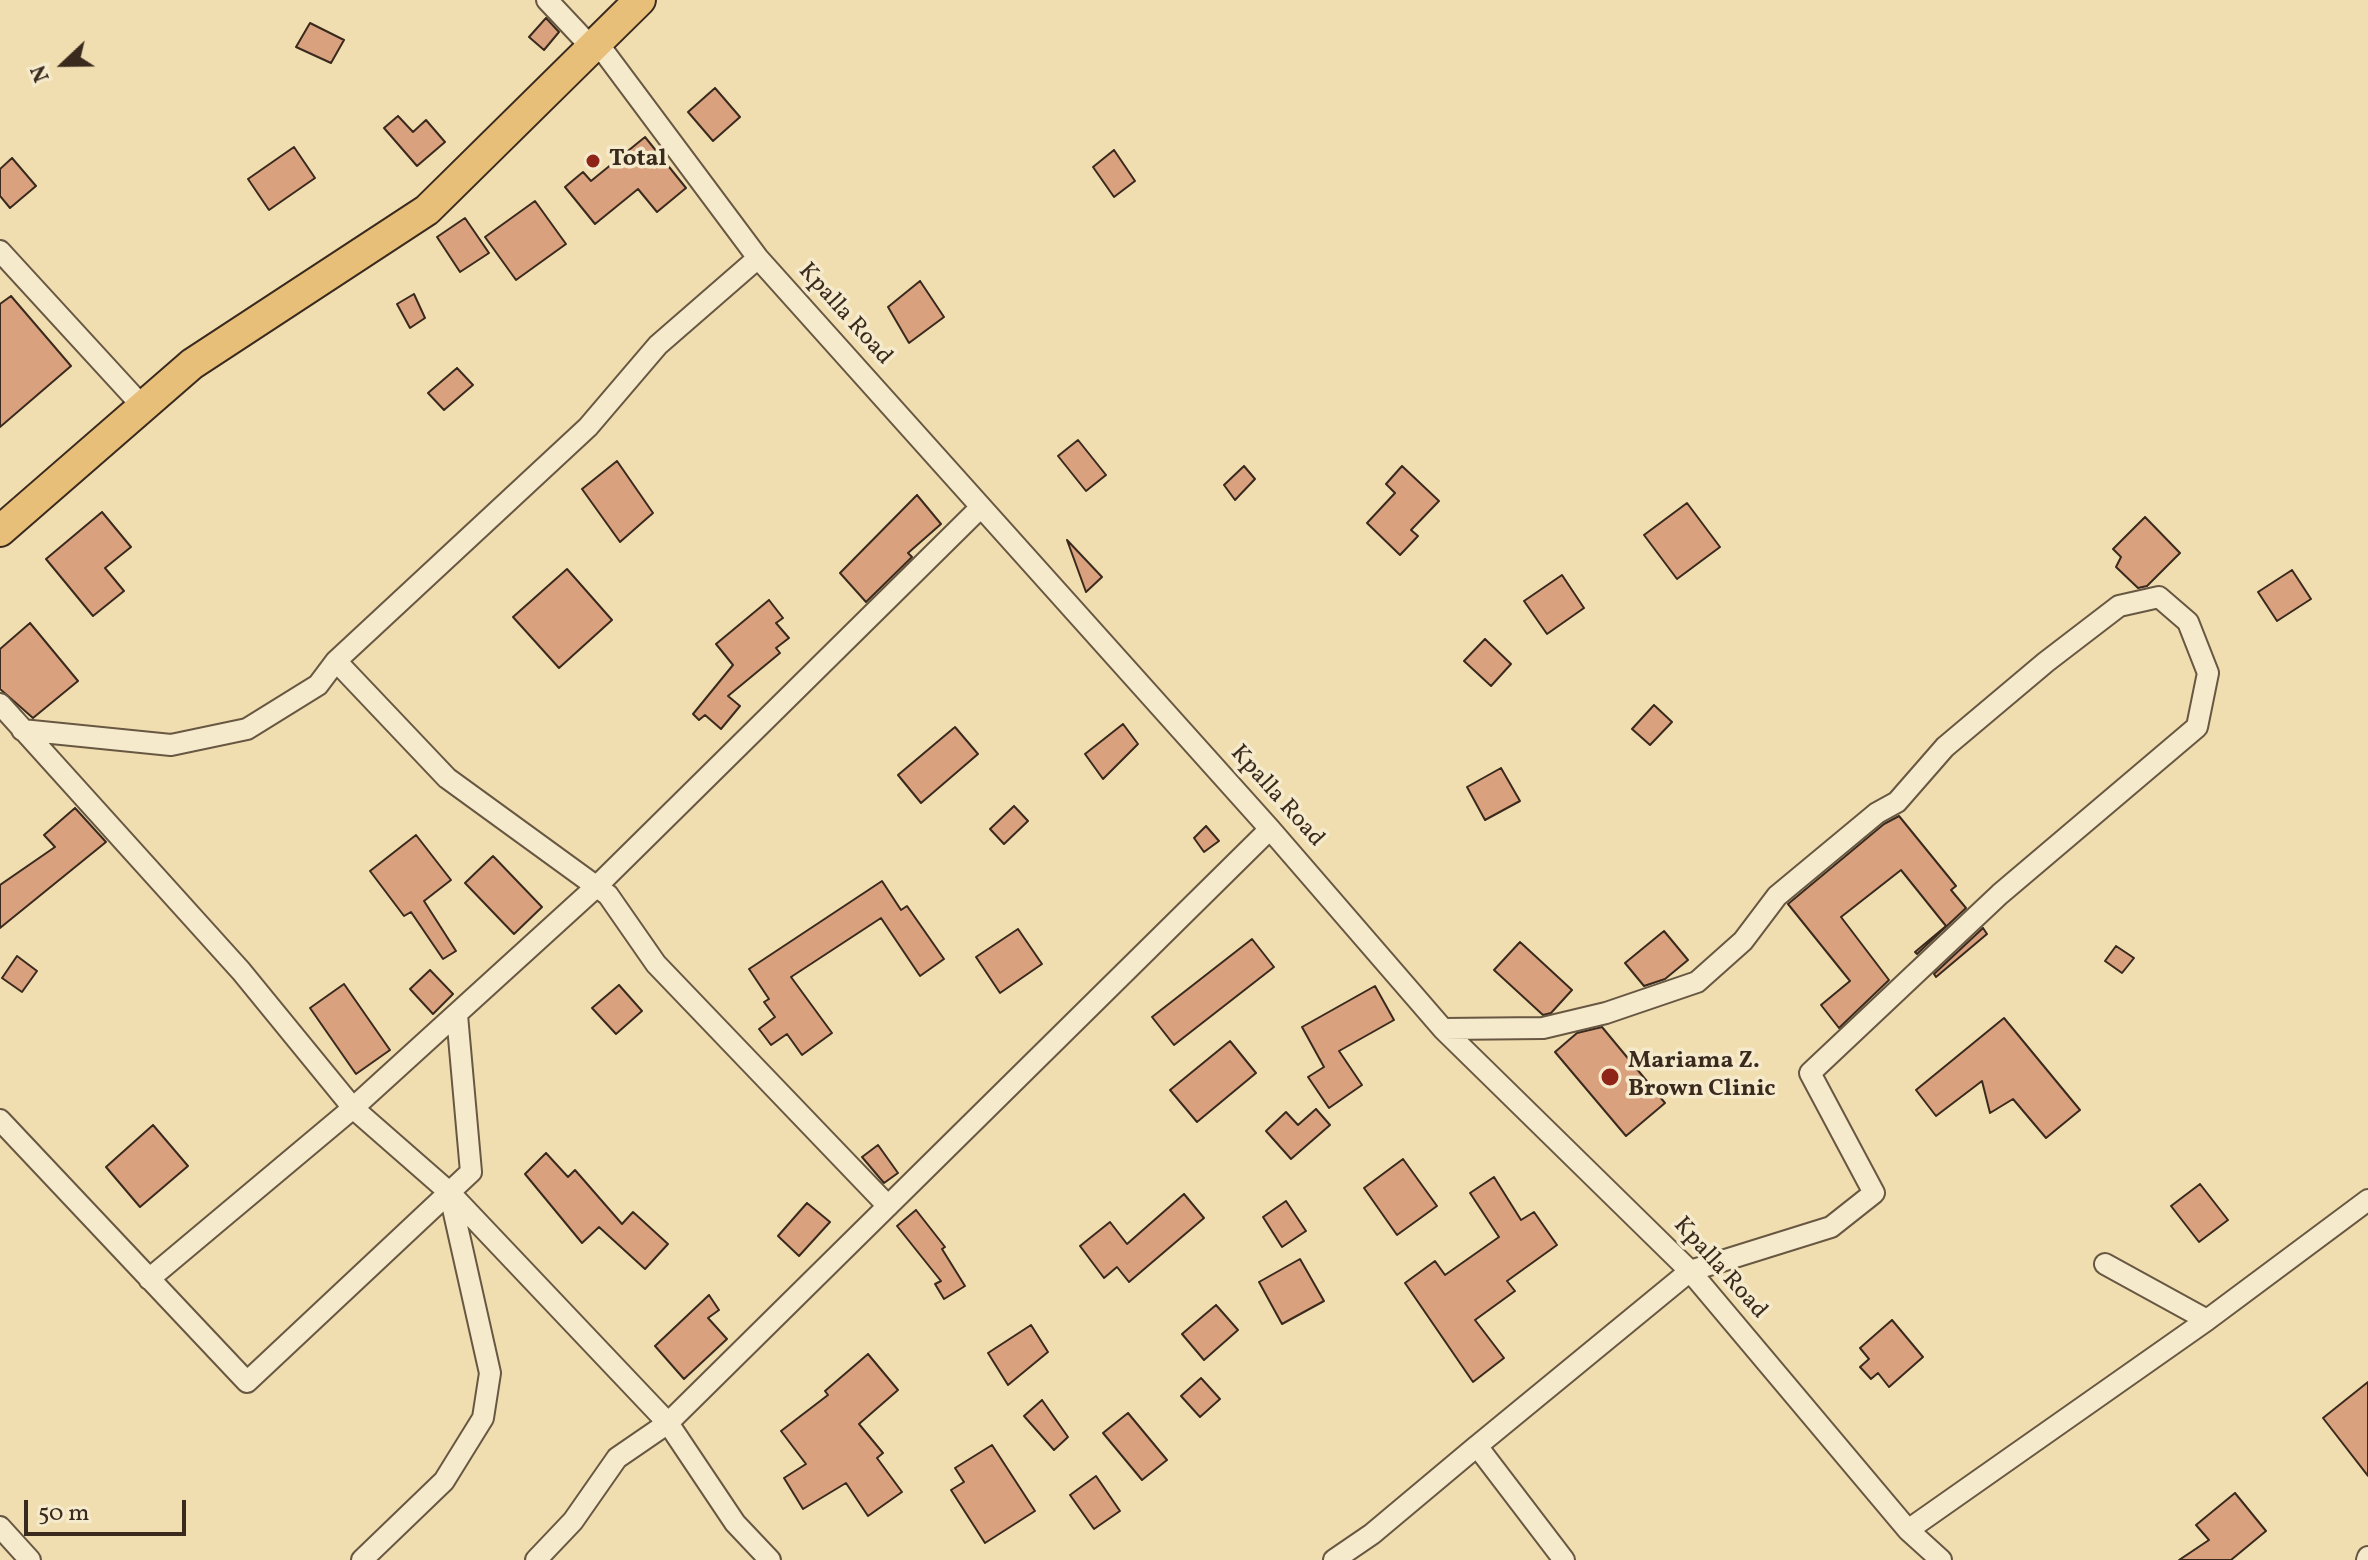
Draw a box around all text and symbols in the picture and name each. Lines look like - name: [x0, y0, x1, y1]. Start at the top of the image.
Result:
- north arrow: [24, 24, 104, 104]
- text: N: [24, 60, 59, 86]
- place label: Total: [609, 147, 667, 175]
- marker: Total: [584, 152, 602, 170]
- street label: Kpalla Road: [791, 258, 897, 372]
- street label: Kpalla Road: [1223, 740, 1329, 854]
- place label: Mariama Z. Brown Clinic: [1628, 1049, 1775, 1105]
- marker: Mariama Z. Brown Clinic: [1599, 1066, 1621, 1088]
- street label: Kpalla Road: [1666, 1212, 1772, 1326]
- scale bar: [28, 1484, 190, 1534]
- text: 50 m: [38, 1497, 90, 1531]

